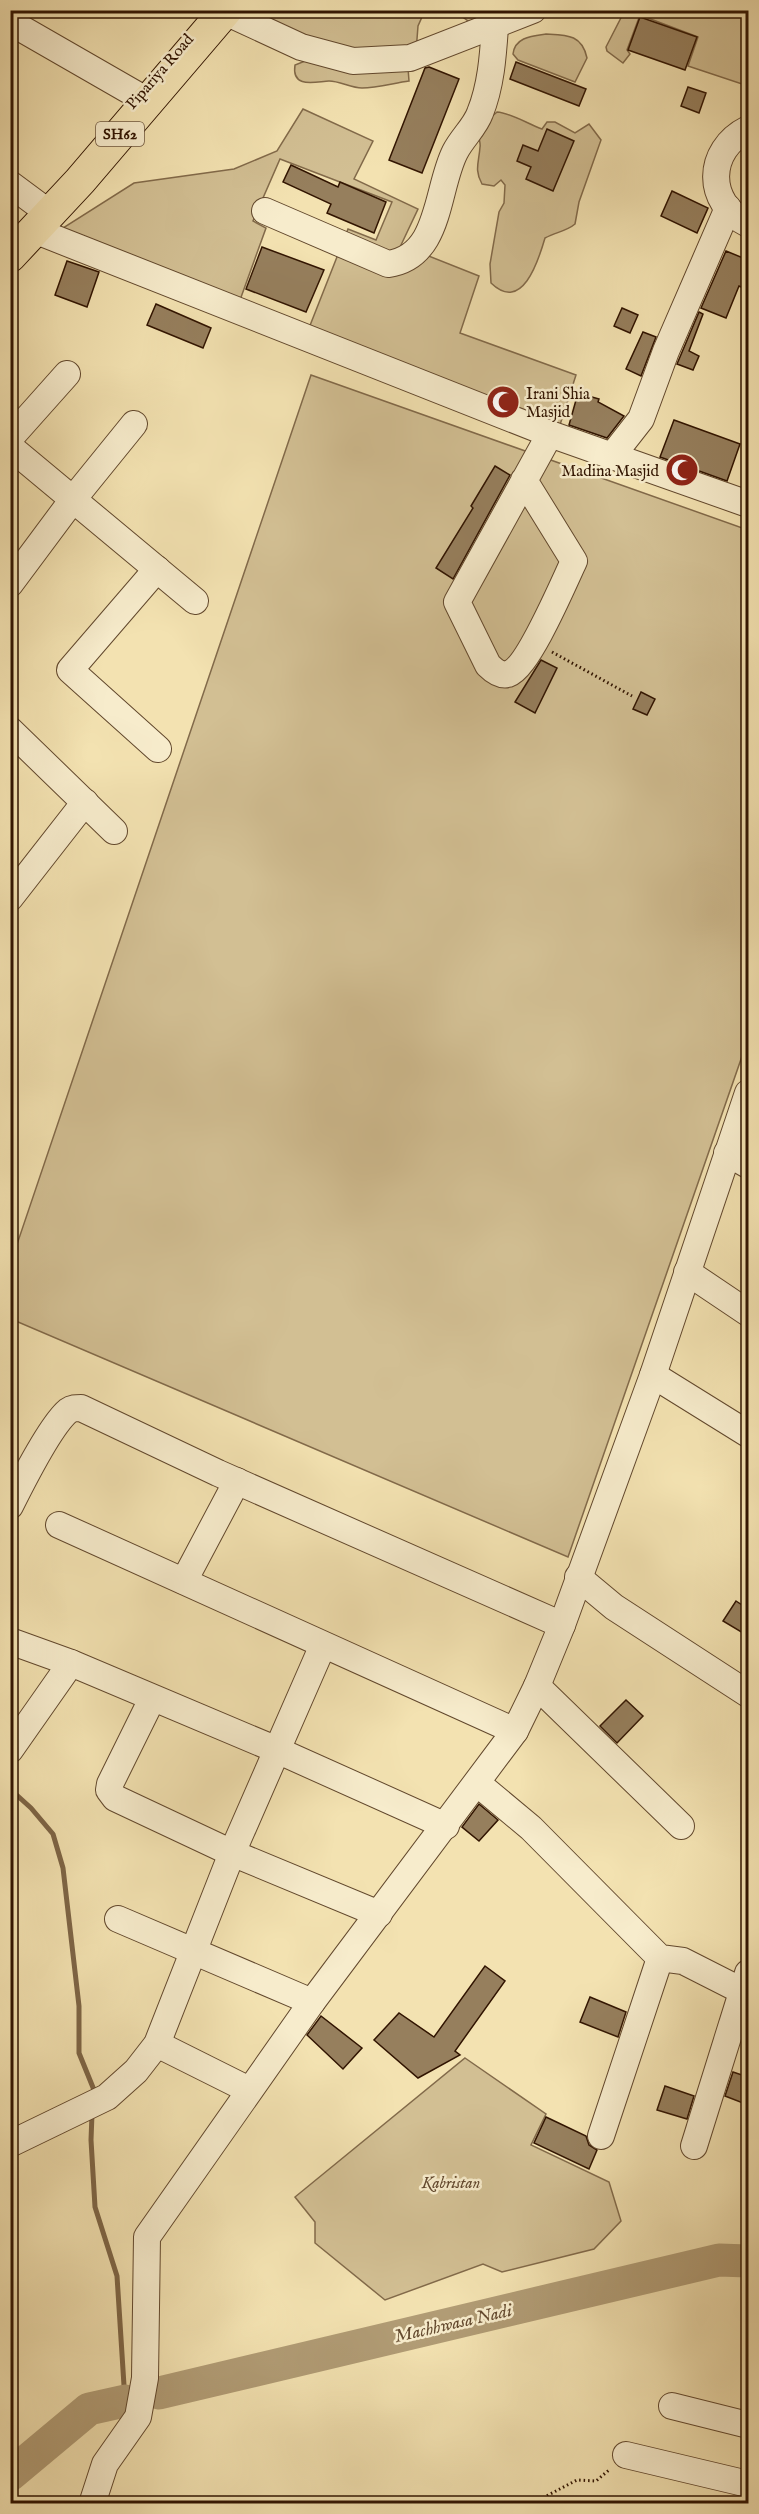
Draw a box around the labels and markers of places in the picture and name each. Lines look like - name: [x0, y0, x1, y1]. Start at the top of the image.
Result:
- mosque icon: Irani Shia Masjid: [485, 384, 521, 420]
- place label: Irani Shia Masjid: [526, 385, 590, 423]
- mosque icon: Madina Masjid: [664, 452, 700, 488]
- place label: Madina Masjid: [561, 462, 659, 482]

